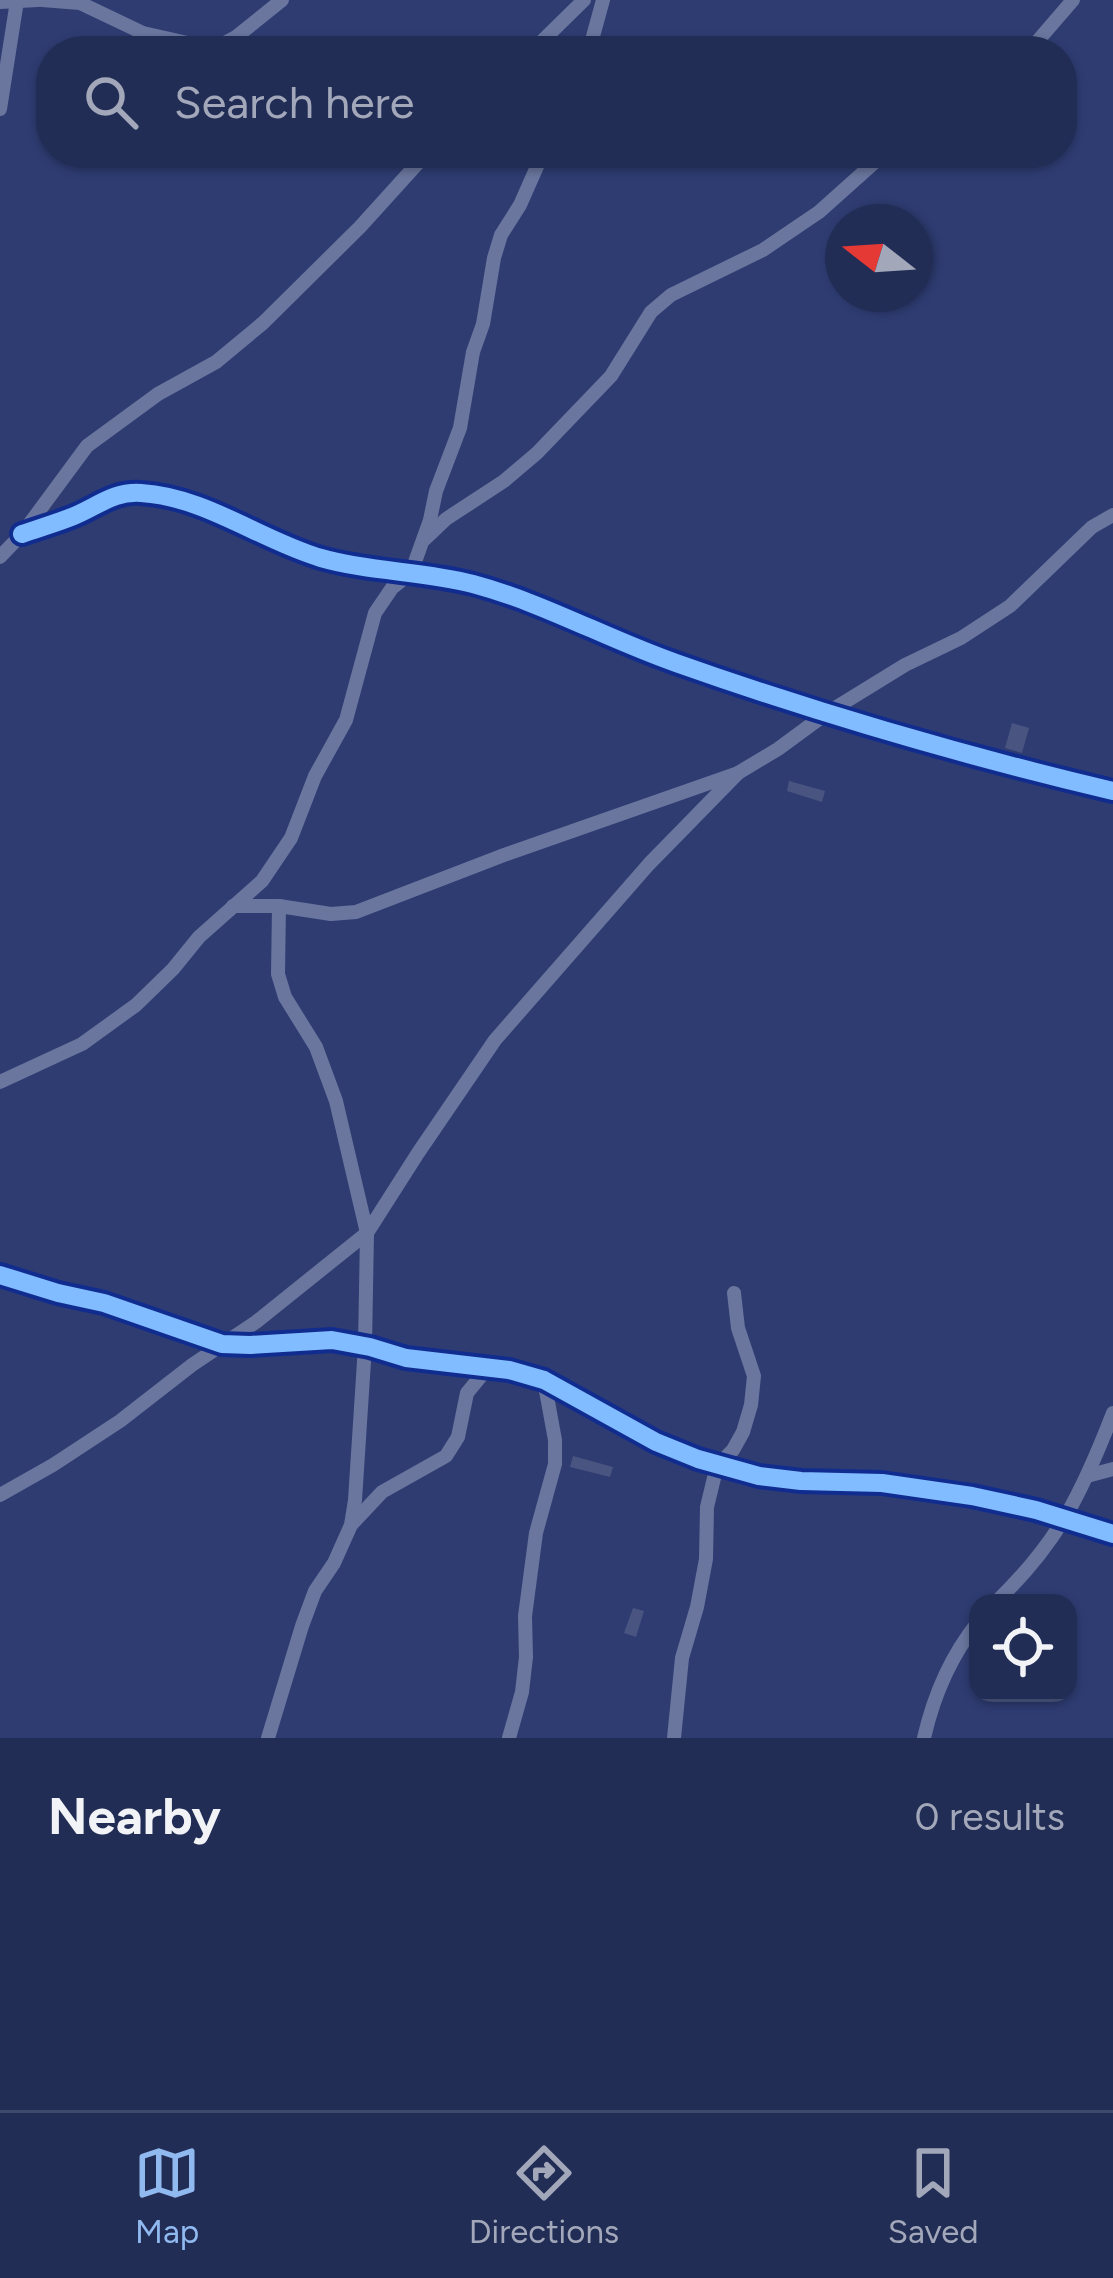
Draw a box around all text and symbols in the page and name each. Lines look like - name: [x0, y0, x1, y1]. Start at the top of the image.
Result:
- search box: [36, 36, 1077, 168]
- icon: search: [78, 69, 144, 135]
- text: Search here: [174, 75, 414, 129]
- north arrow: [825, 204, 933, 312]
- map controls: [969, 1594, 1077, 1702]
- button: locate: [969, 1594, 1077, 1702]
- text: Nearby: [48, 1786, 221, 1847]
- text: 0 results: [914, 1793, 1065, 1840]
- tab: Map: [134, 2140, 200, 2251]
- tab: Directions: [469, 2140, 619, 2251]
- tab: Saved: [888, 2140, 979, 2251]

